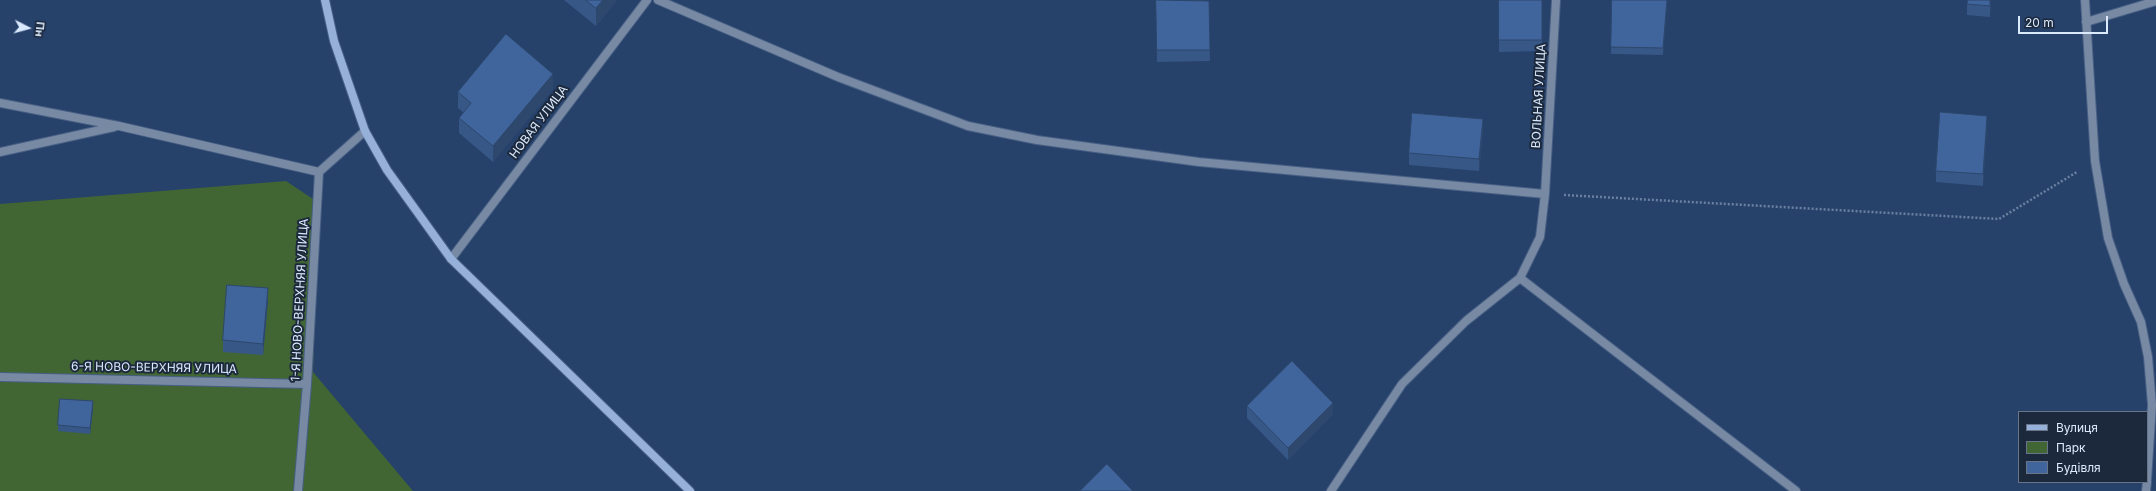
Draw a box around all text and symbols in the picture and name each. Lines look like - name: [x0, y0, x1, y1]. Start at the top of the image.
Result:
- north arrow: [8, 8, 48, 48]
- scale bar: [2020, 8, 2110, 34]
- text: 20 m: [2025, 15, 2054, 30]
- text: Пн: [32, 21, 48, 37]
- street label: ВОЛЬНАЯ УЛИЦА: [1529, 43, 1549, 149]
- street label: НОВАЯ УЛИЦА: [507, 83, 571, 161]
- street label: 1-Я НОВО-ВЕРХНЯЯ УЛИЦА: [289, 218, 311, 382]
- street label: 6-Я НОВО-ВЕРХНЯЯ УЛИЦА: [71, 359, 237, 377]
- legend: [2018, 411, 2148, 483]
- text: Вулиця: [2056, 420, 2098, 435]
- text: Парк: [2056, 440, 2086, 455]
- text: Будівля: [2056, 460, 2101, 475]

